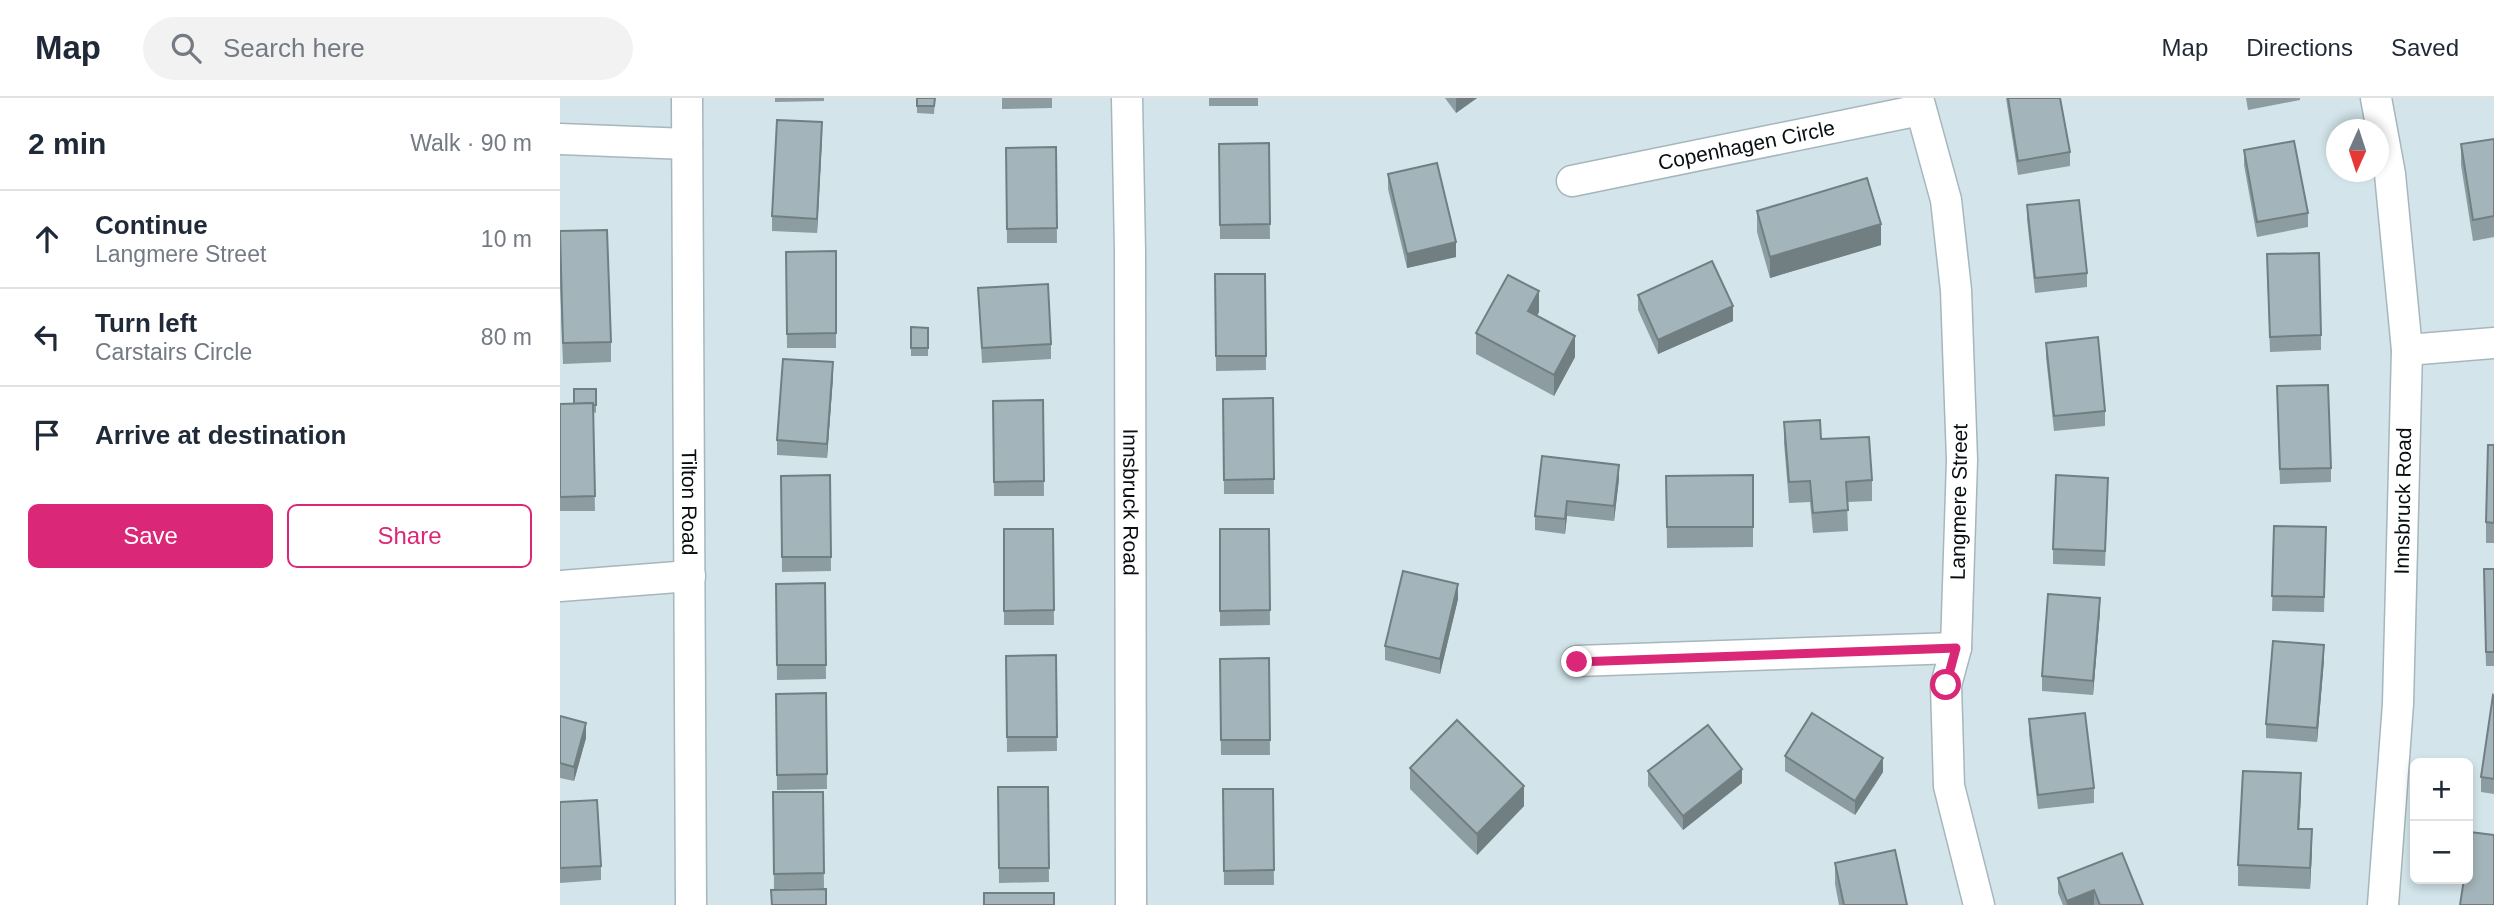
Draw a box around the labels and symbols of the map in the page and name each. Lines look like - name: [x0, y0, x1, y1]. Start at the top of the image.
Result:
- street label: Copenhagen Circle: [1656, 116, 1837, 174]
- north arrow: [2326, 119, 2389, 182]
- street label: Langmere Street: [1946, 423, 1971, 580]
- street label: Innsbruck Road: [2390, 427, 2415, 575]
- street label: Innsbruck Road: [1119, 428, 1142, 576]
- street label: Tilton Road: [678, 449, 701, 555]
- route end: [1561, 646, 1592, 677]
- route start: [1930, 669, 1961, 700]

